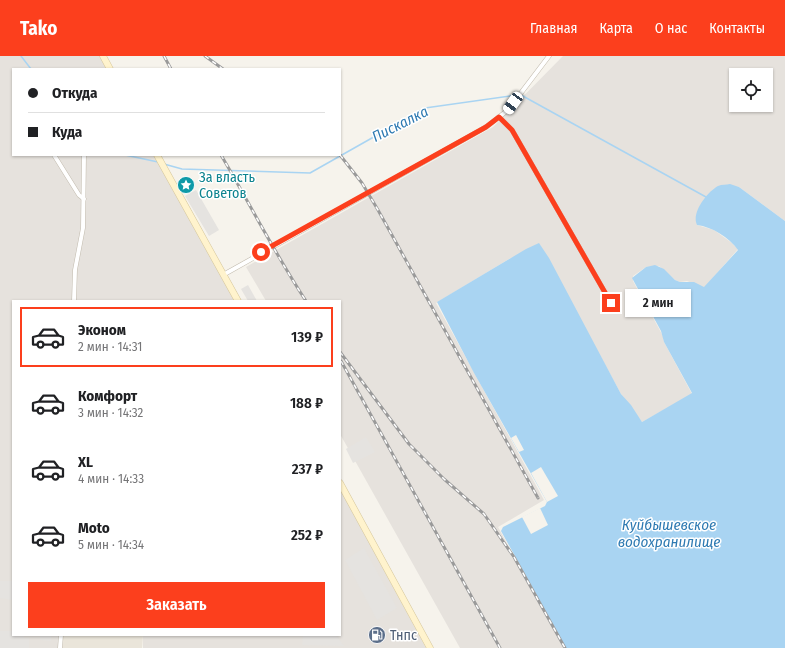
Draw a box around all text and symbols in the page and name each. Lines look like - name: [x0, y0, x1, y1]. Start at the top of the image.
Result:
- text: Tako: [20, 17, 57, 40]
- text: Главная: [530, 20, 577, 37]
- text: Карта: [599, 20, 633, 37]
- text: О нас: [655, 20, 687, 37]
- text: Контакты: [709, 20, 765, 37]
- map controls: [729, 68, 773, 112]
- button: locate: [729, 68, 773, 112]
- text: Откуда: [52, 84, 97, 102]
- car: [501, 90, 525, 116]
- water label: Пискалка: [369, 102, 431, 146]
- text: Куда: [52, 123, 82, 141]
- place label: За власть Советов: [199, 169, 255, 202]
- place icon: За власть Советов: [176, 175, 196, 195]
- route start: [252, 243, 270, 261]
- callout: 2 мин: [625, 289, 691, 317]
- route end: [602, 294, 620, 312]
- text: 2 мин: [643, 295, 673, 310]
- icon: car: [30, 319, 66, 355]
- text: Эконом: [78, 321, 126, 339]
- text: 139 ₽: [291, 328, 323, 346]
- text: 2 мин · 14:31: [78, 339, 142, 354]
- icon: car: [30, 385, 66, 421]
- text: Комфорт: [78, 387, 137, 405]
- text: 188 ₽: [290, 394, 323, 412]
- text: 3 мин · 14:32: [78, 405, 143, 420]
- icon: car: [30, 451, 66, 487]
- text: XL: [78, 453, 93, 471]
- text: 237 ₽: [292, 460, 323, 478]
- text: 4 мин · 14:33: [78, 471, 144, 486]
- water label: Куйбышевское водохранилище: [618, 516, 720, 551]
- icon: car: [30, 517, 66, 553]
- text: Moto: [78, 519, 110, 537]
- text: 252 ₽: [291, 526, 323, 544]
- text: 5 мин · 14:34: [78, 537, 144, 552]
- button: Заказать: [28, 582, 325, 628]
- fuel station icon: Тнпс: [367, 625, 387, 645]
- place label: Тнпс: [390, 627, 417, 644]

